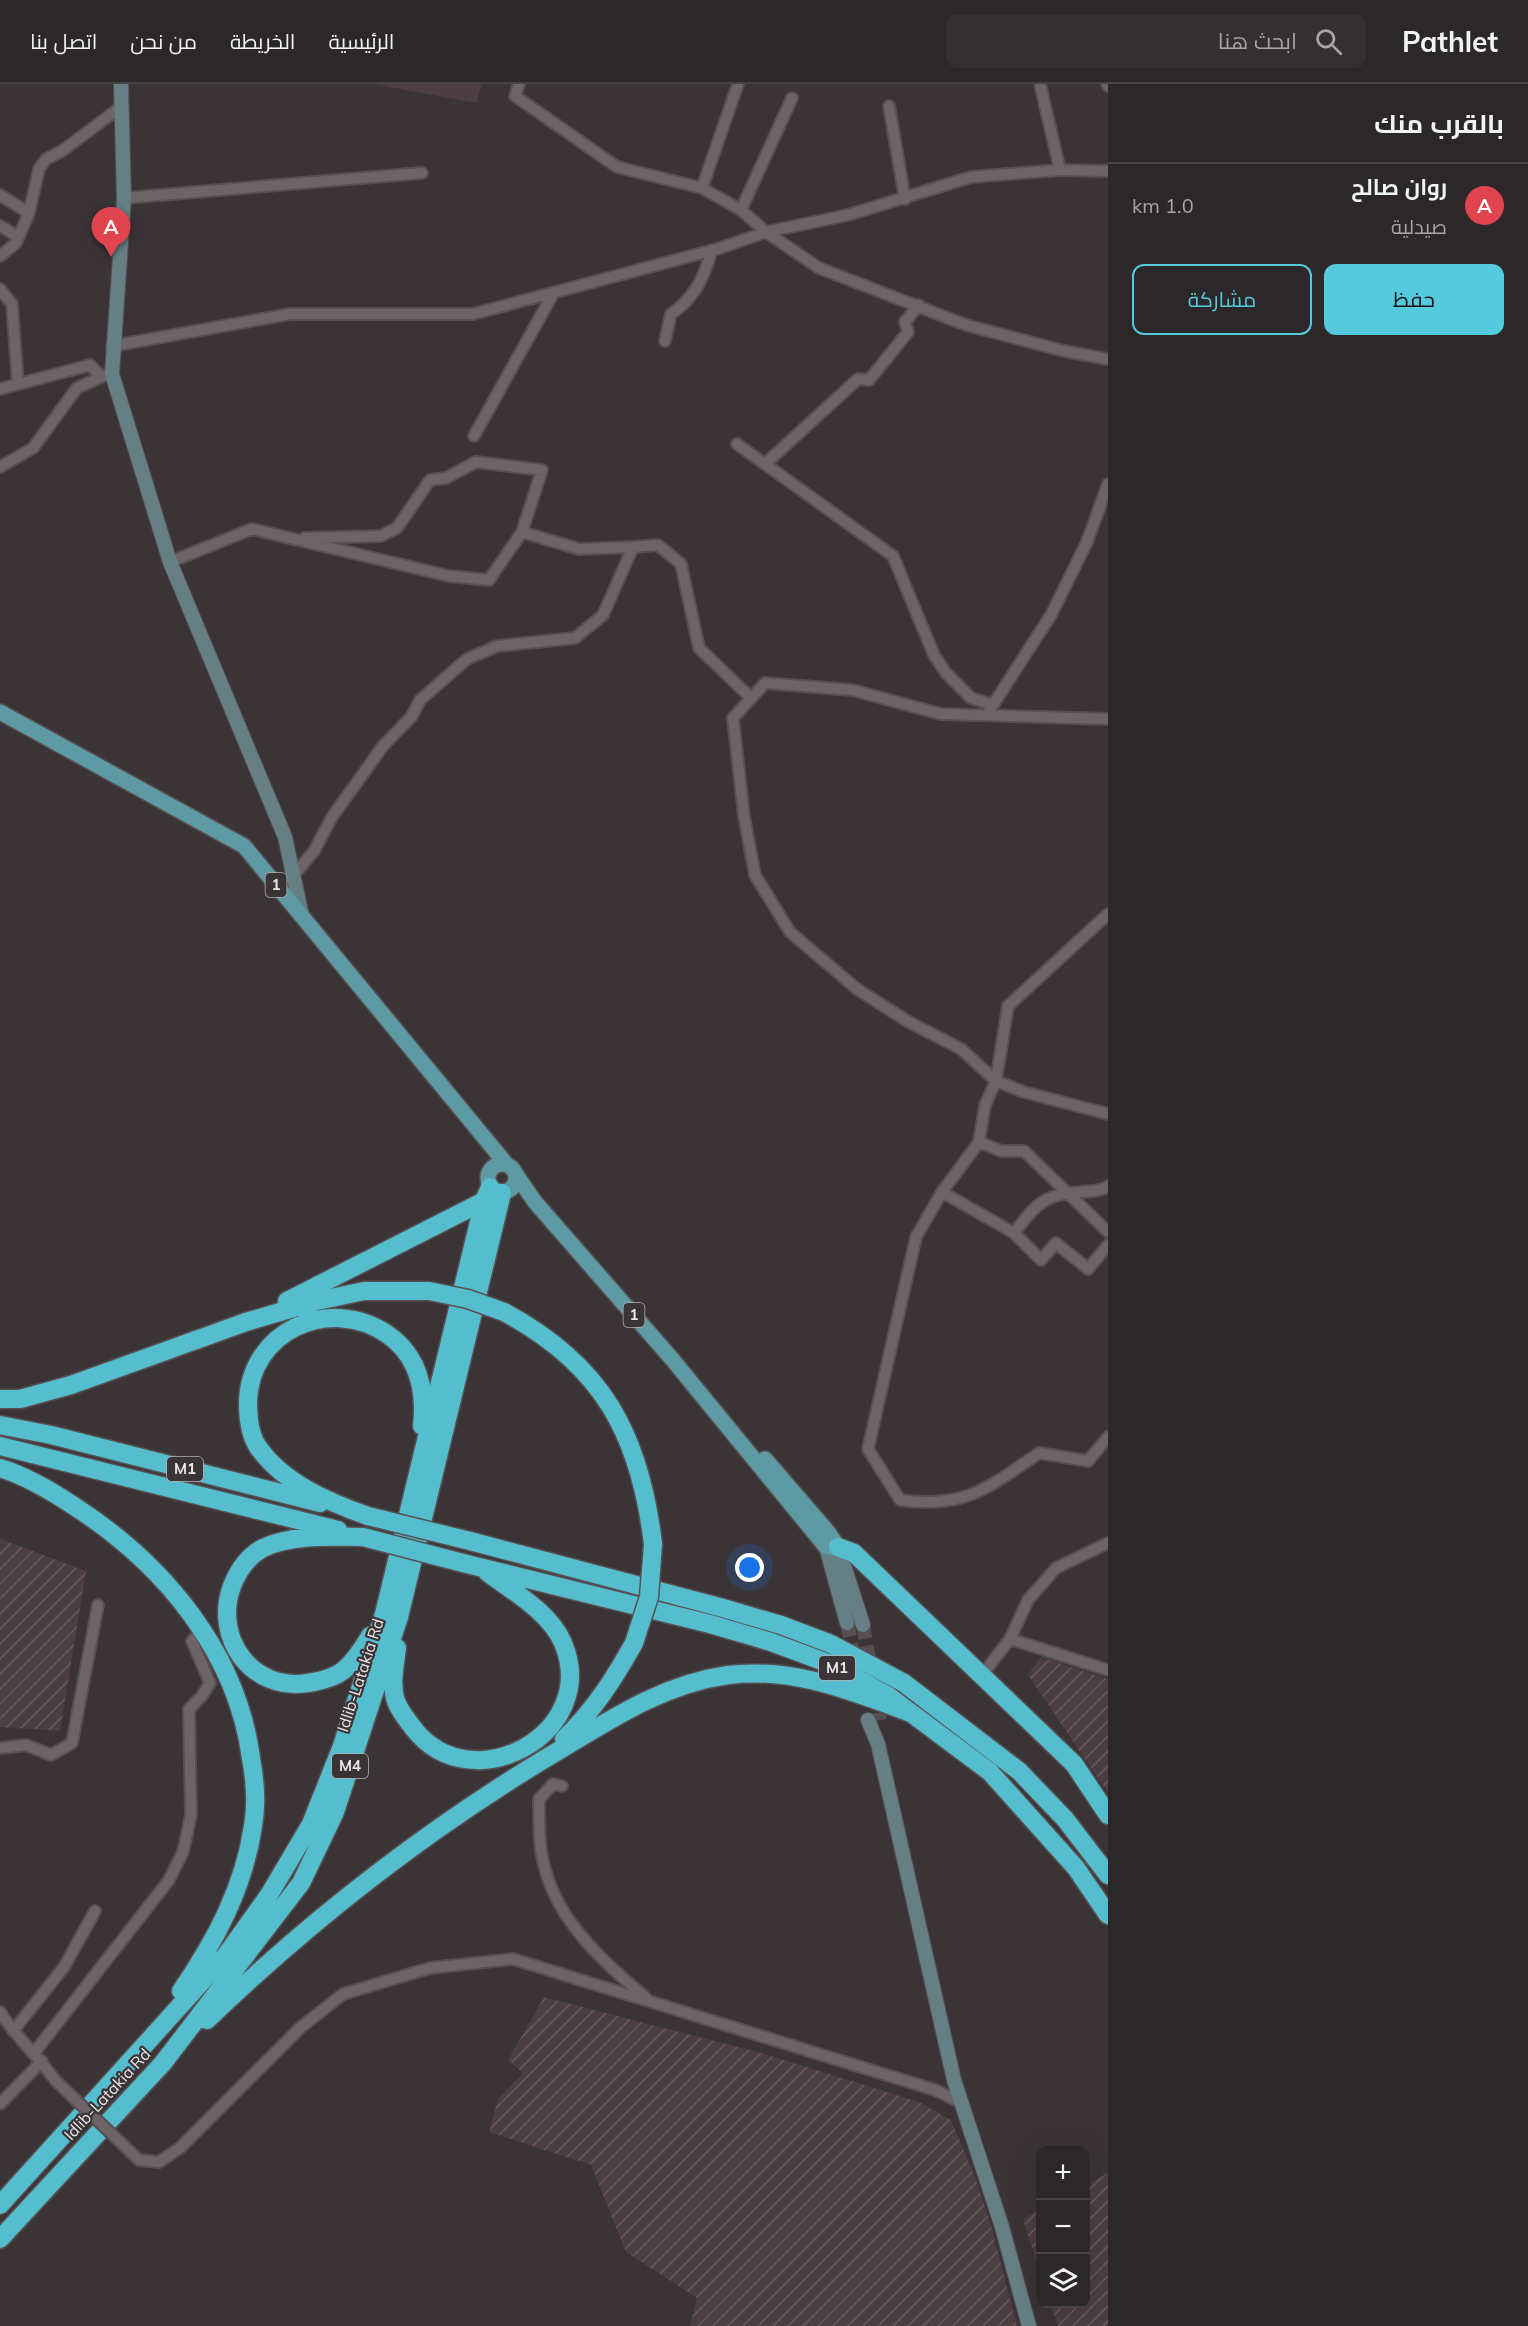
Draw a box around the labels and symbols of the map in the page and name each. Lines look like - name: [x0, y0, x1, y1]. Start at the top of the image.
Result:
- pin: A: [92, 208, 130, 257]
- road number: 1: [266, 873, 286, 897]
- road number: 1: [624, 1303, 644, 1327]
- road number: M1: [167, 1457, 203, 1481]
- your location: [735, 1553, 764, 1582]
- street label: Idlib-Latakia Rd: [332, 1616, 388, 1734]
- road number: M1: [819, 1656, 855, 1680]
- road number: M4: [332, 1754, 368, 1778]
- street label: Idlib-Latakia Rd: [59, 2044, 155, 2144]

